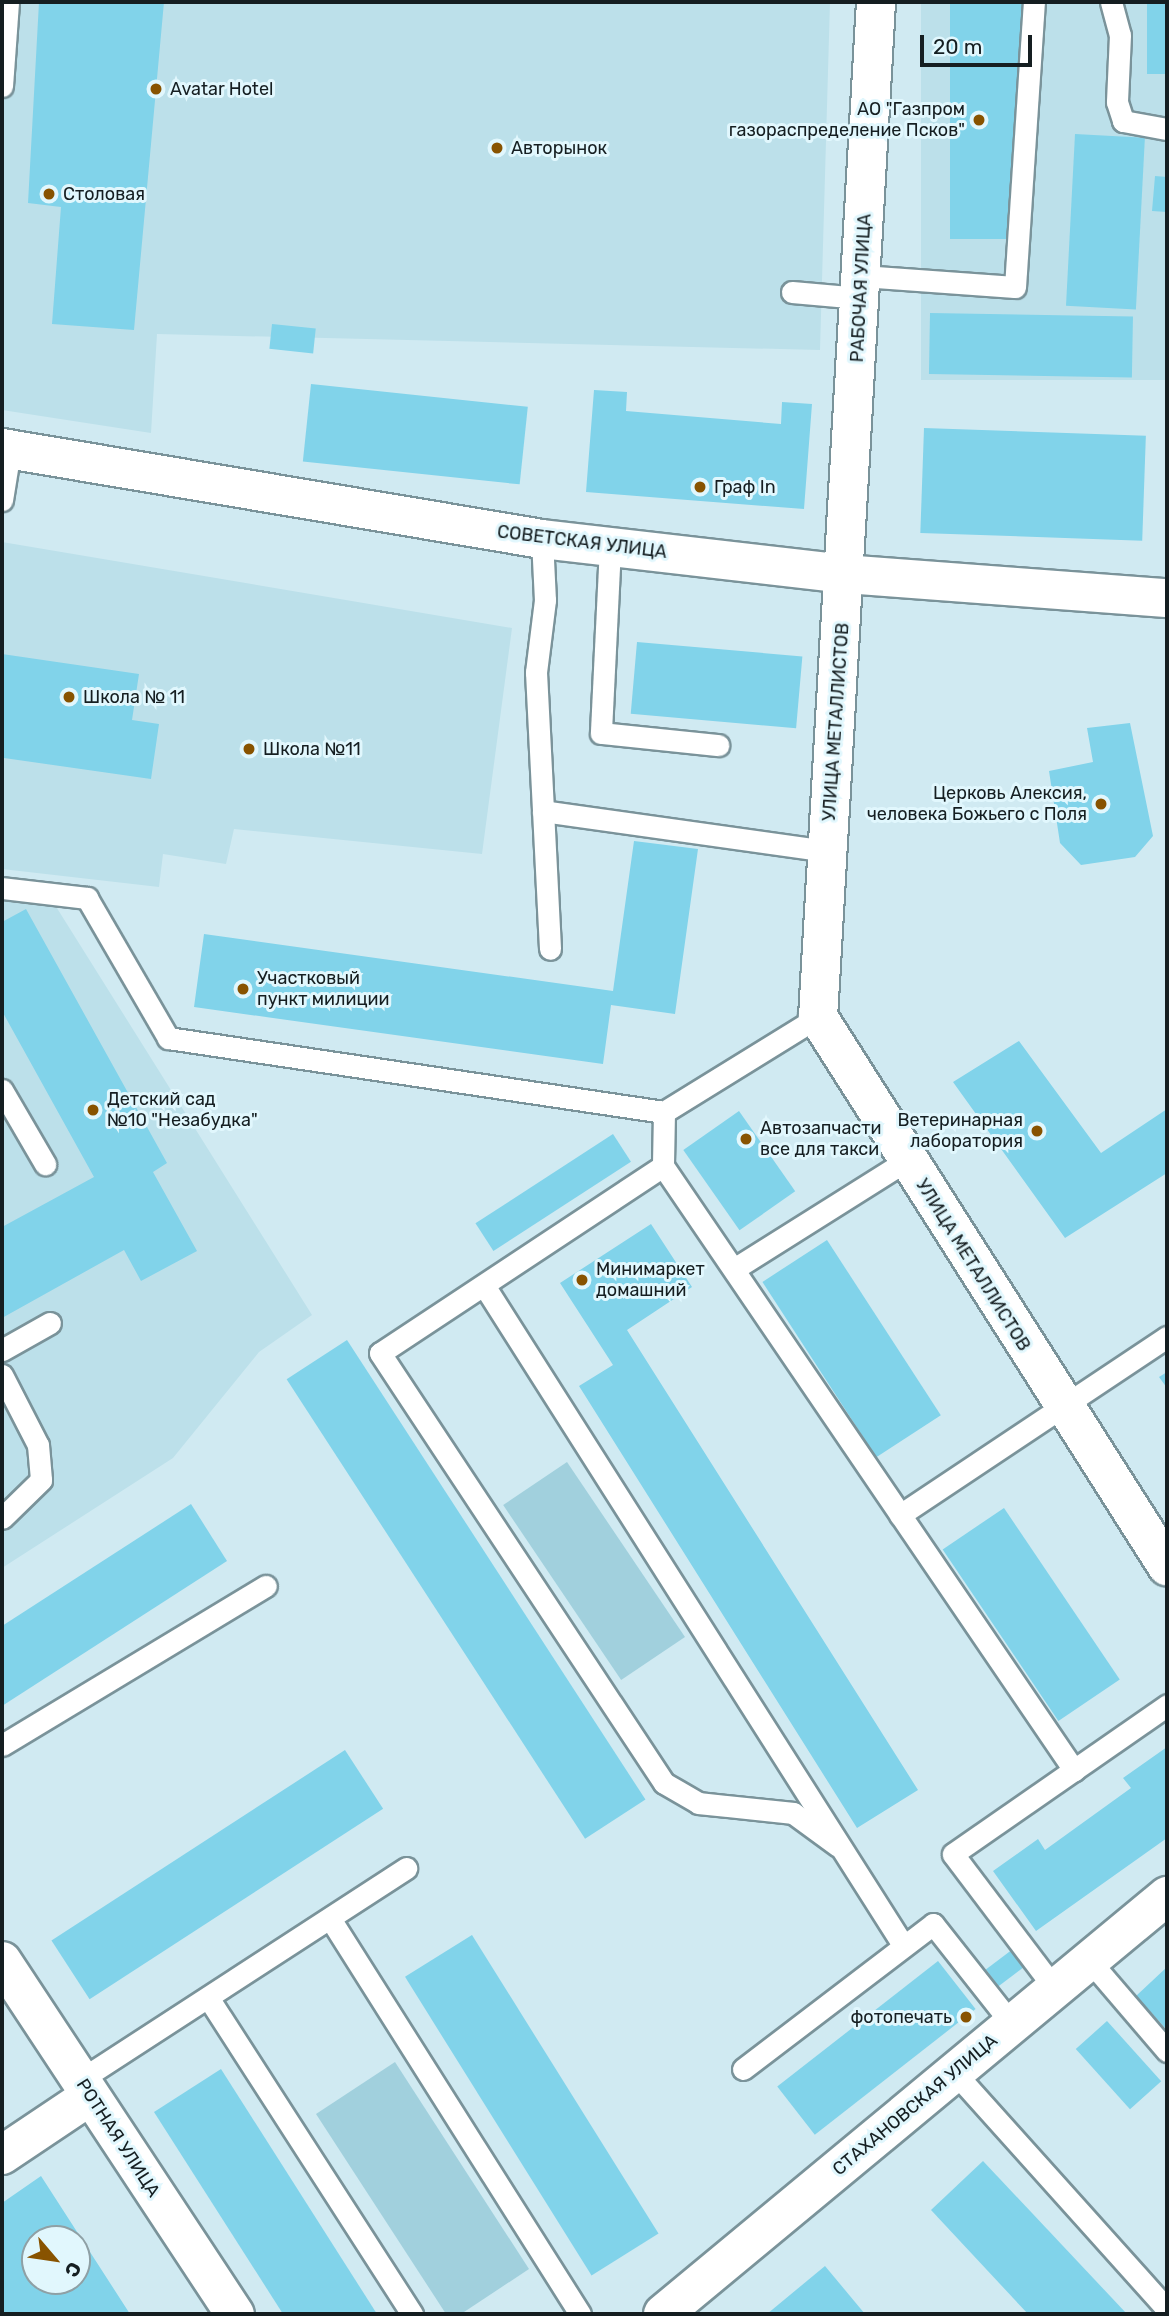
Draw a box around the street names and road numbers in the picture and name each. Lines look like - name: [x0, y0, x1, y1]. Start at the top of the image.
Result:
- street label: РАБОЧАЯ УЛИЦА: [846, 213, 876, 363]
- street label: СОВЕТСКАЯ УЛИЦА: [496, 521, 668, 563]
- street label: УЛИЦА МЕТАЛЛИСТОВ: [818, 622, 854, 822]
- street label: УЛИЦА МЕТАЛЛИСТОВ: [911, 1175, 1035, 1355]
- street label: СТАХАНОВСКАЯ УЛИЦА: [828, 2030, 1002, 2180]
- street label: РОТНАЯ УЛИЦА: [72, 2075, 164, 2201]

